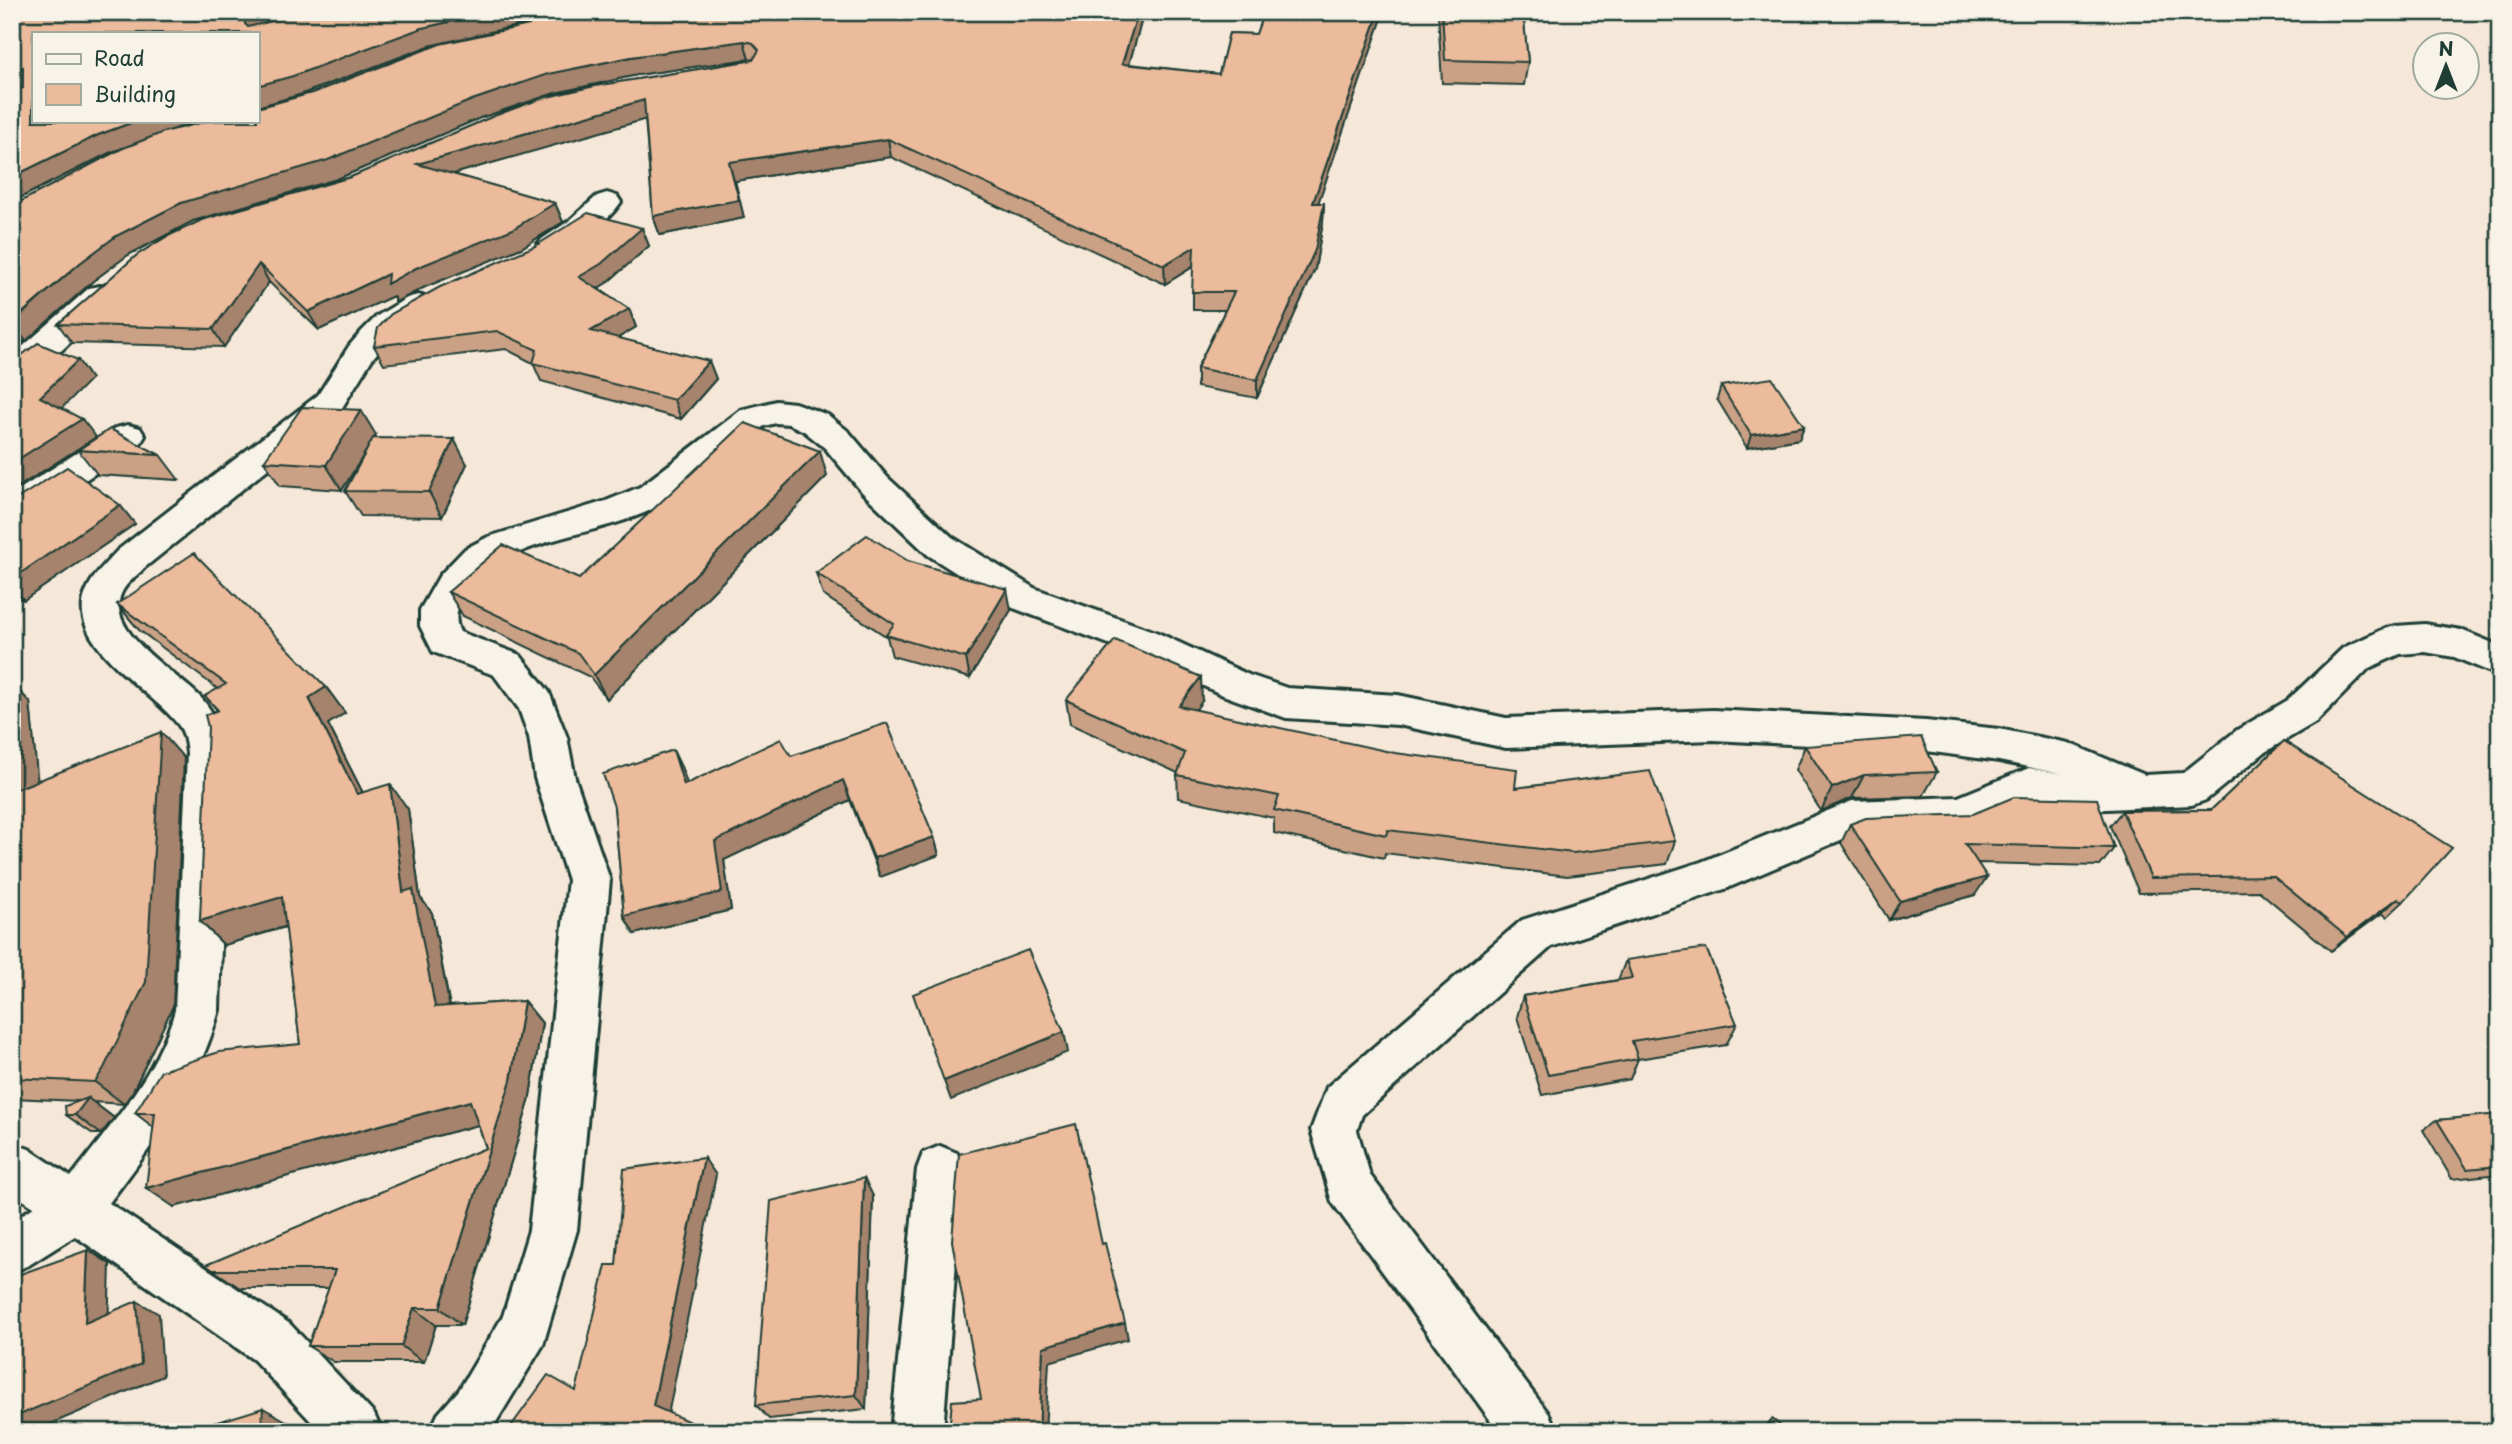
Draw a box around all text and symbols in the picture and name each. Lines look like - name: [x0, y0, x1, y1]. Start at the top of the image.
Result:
- legend: [32, 32, 259, 122]
- north arrow: [2410, 32, 2480, 102]
- text: N: [2438, 34, 2454, 62]
- text: Road: [94, 41, 145, 73]
- text: Building: [94, 77, 176, 109]

